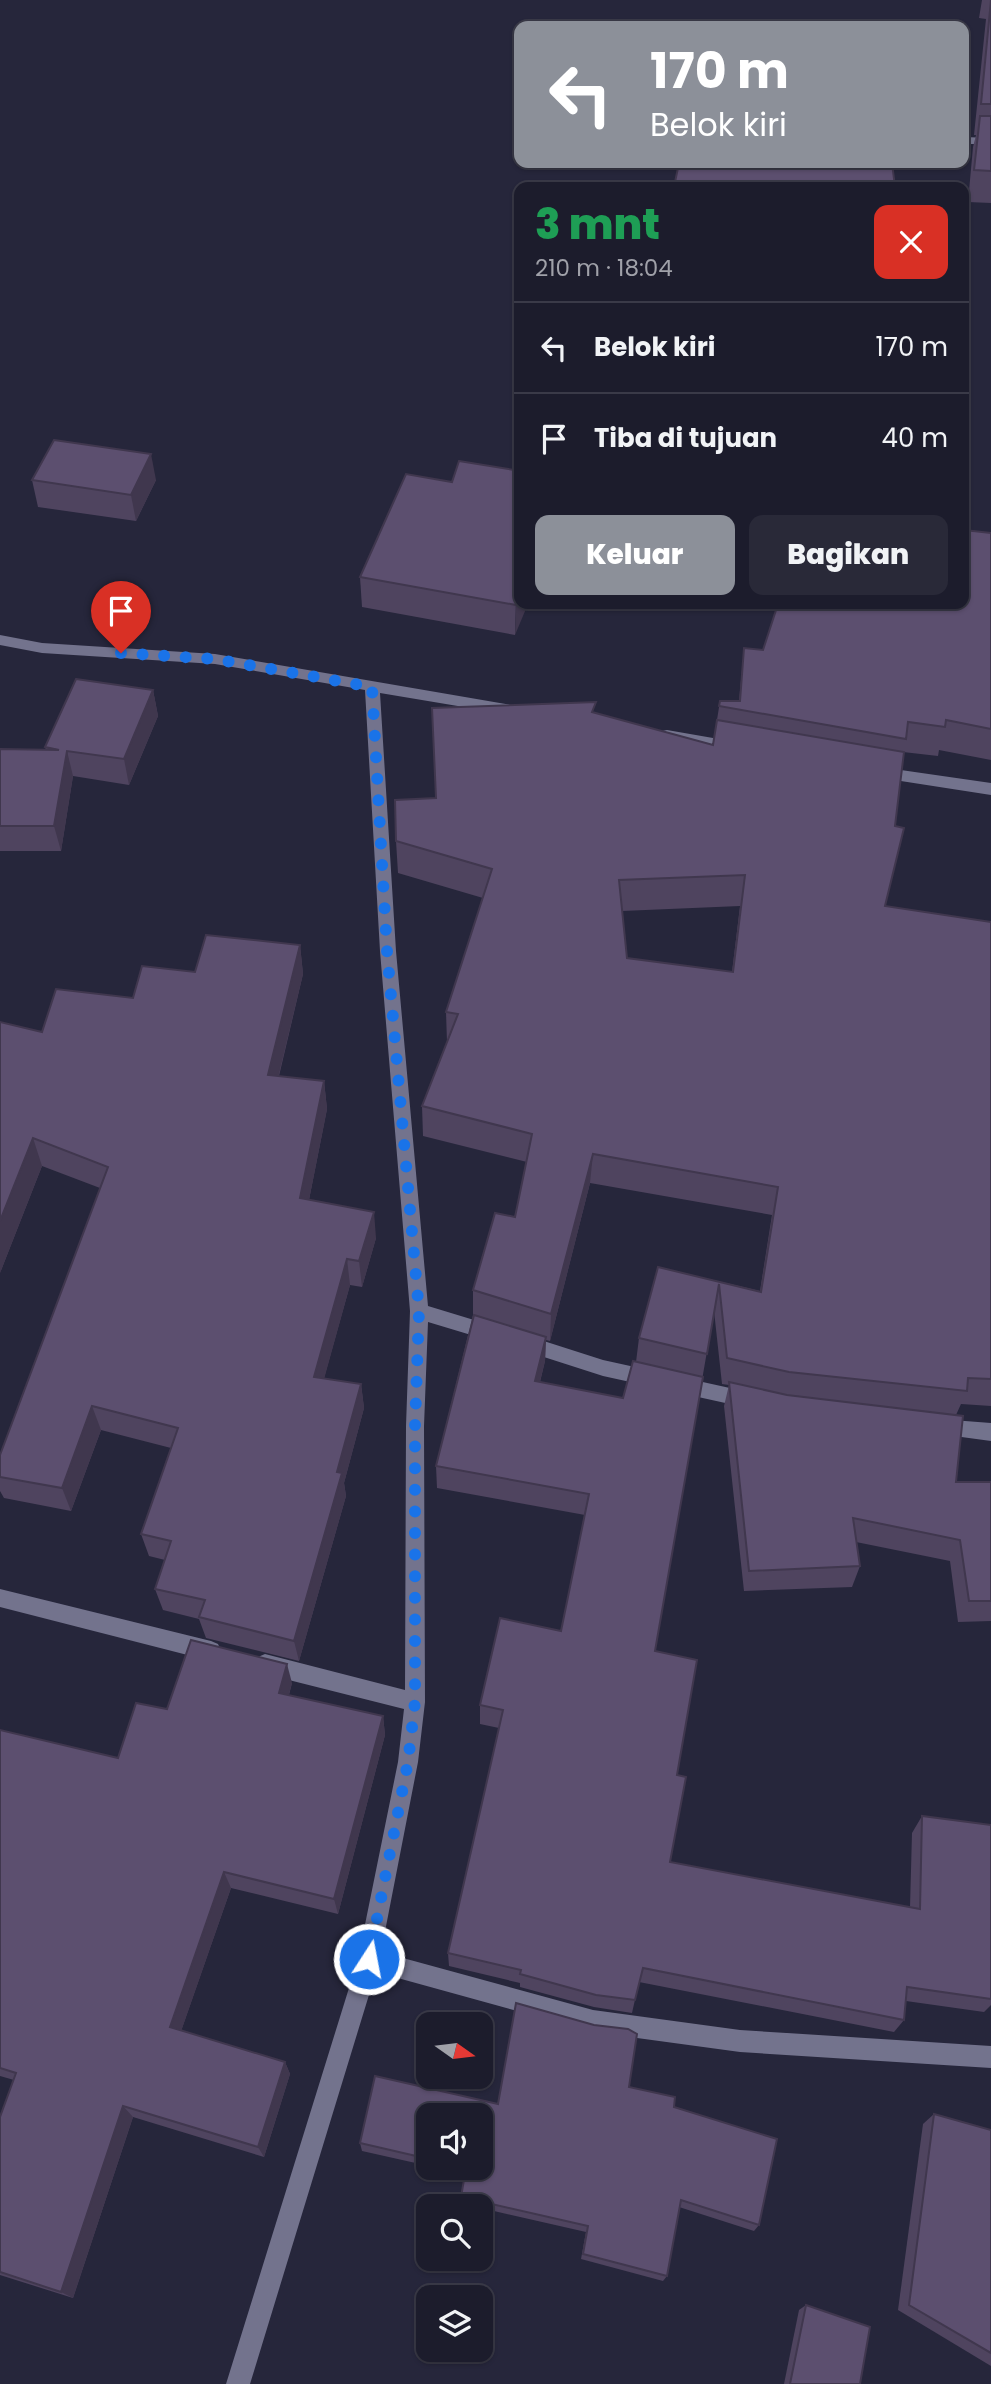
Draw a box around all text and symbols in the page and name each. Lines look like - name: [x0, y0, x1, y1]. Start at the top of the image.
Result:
- text: 170 m: [650, 37, 789, 105]
- icon: left: [535, 49, 626, 140]
- text: Belok kiri: [650, 102, 787, 147]
- text: 3 mnt: [535, 195, 660, 254]
- button: close: [874, 205, 948, 279]
- text: 210 m · 18:04: [535, 252, 673, 284]
- icon: left: [535, 329, 573, 367]
- text: Belok kiri: [594, 329, 716, 365]
- text: 170 m: [875, 329, 948, 365]
- icon: arrive: [535, 420, 573, 458]
- text: Tiba di tujuan: [594, 420, 777, 456]
- text: 40 m: [882, 420, 948, 456]
- button: Keluar: [535, 515, 735, 595]
- button: Bagikan: [749, 515, 948, 595]
- pin: [91, 581, 151, 653]
- icon: arrive: [102, 592, 140, 630]
- position arrow: [332, 1922, 406, 1996]
- north arrow: [416, 2012, 494, 2090]
- map controls: [416, 2012, 493, 2362]
- button: sound: [416, 2103, 493, 2180]
- button: search: [416, 2194, 493, 2271]
- button: layers: [416, 2285, 493, 2362]

